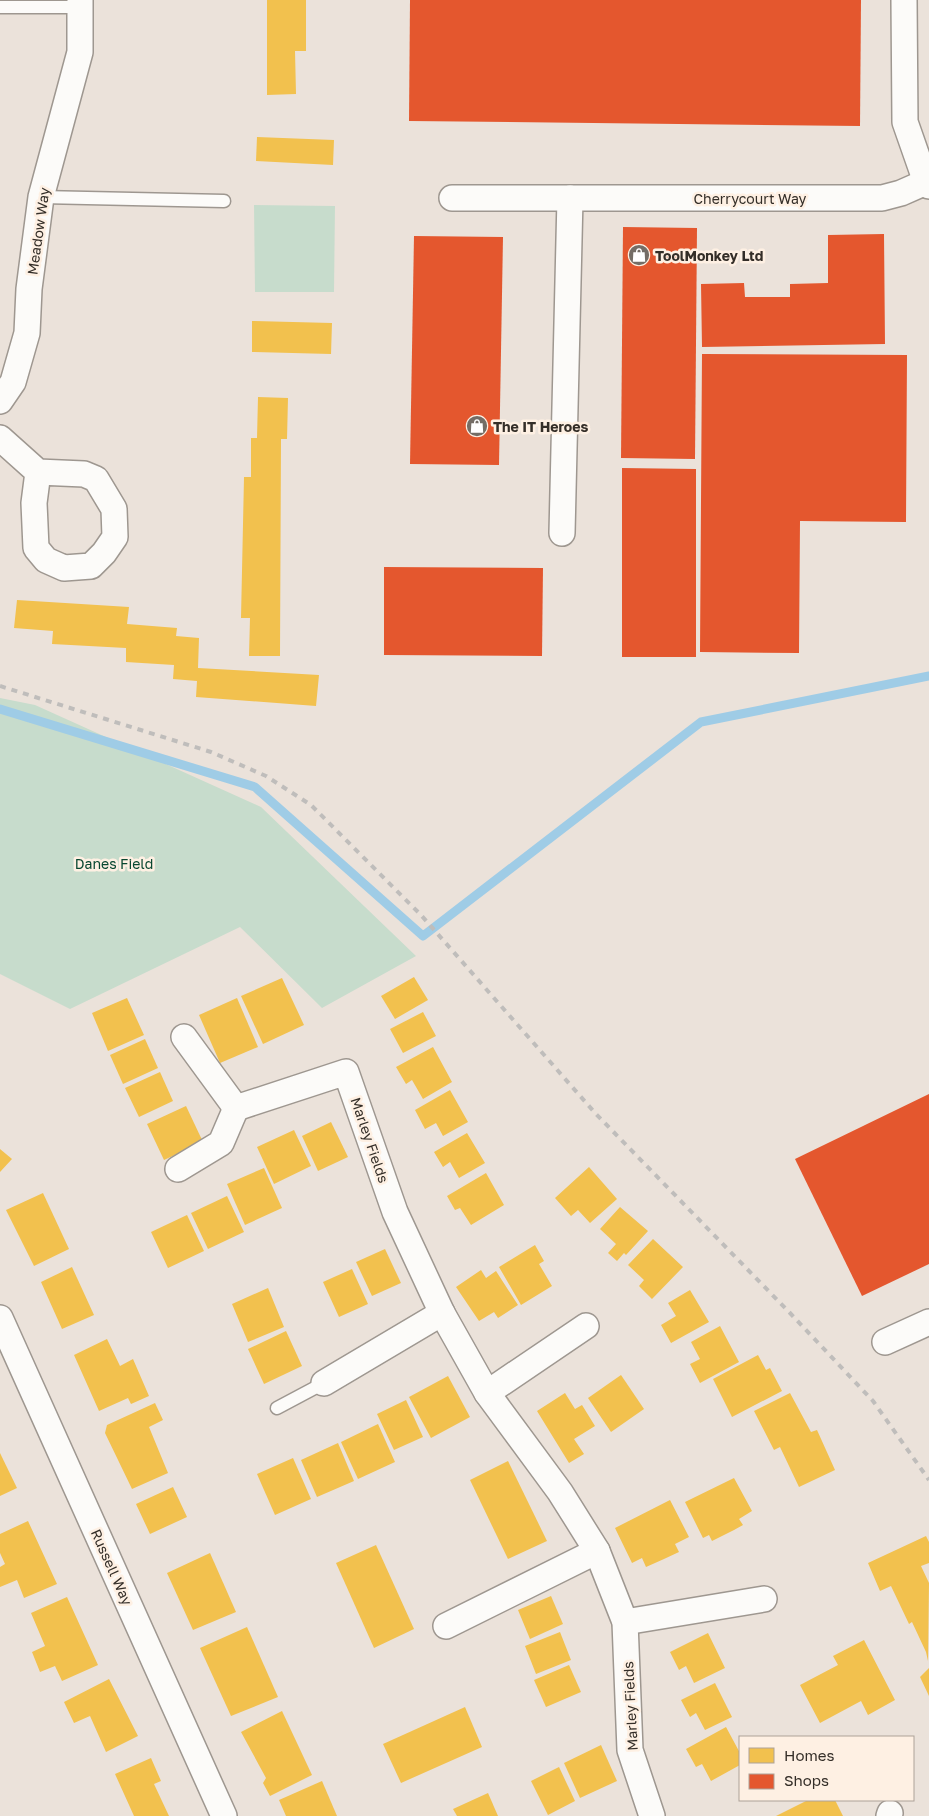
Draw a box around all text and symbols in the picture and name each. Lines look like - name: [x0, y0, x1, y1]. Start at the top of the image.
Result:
- street label: Meadow Way: [23, 186, 53, 276]
- street label: Cherrycourt Way: [694, 190, 807, 207]
- shop icon: ToolMonkey Ltd: [627, 243, 651, 267]
- place label: ToolMonkey Ltd: [655, 247, 763, 264]
- shop icon: The IT Heroes: [465, 414, 489, 438]
- place label: The IT Heroes: [493, 418, 588, 435]
- park label: Danes Field: [75, 855, 153, 872]
- street label: Marley Fields: [347, 1095, 393, 1185]
- street label: Russell Way: [88, 1526, 136, 1608]
- street label: Marley Fields: [619, 1661, 641, 1751]
- legend: [739, 1736, 914, 1801]
- text: Homes: [784, 1746, 834, 1764]
- text: Shops: [784, 1771, 829, 1789]

